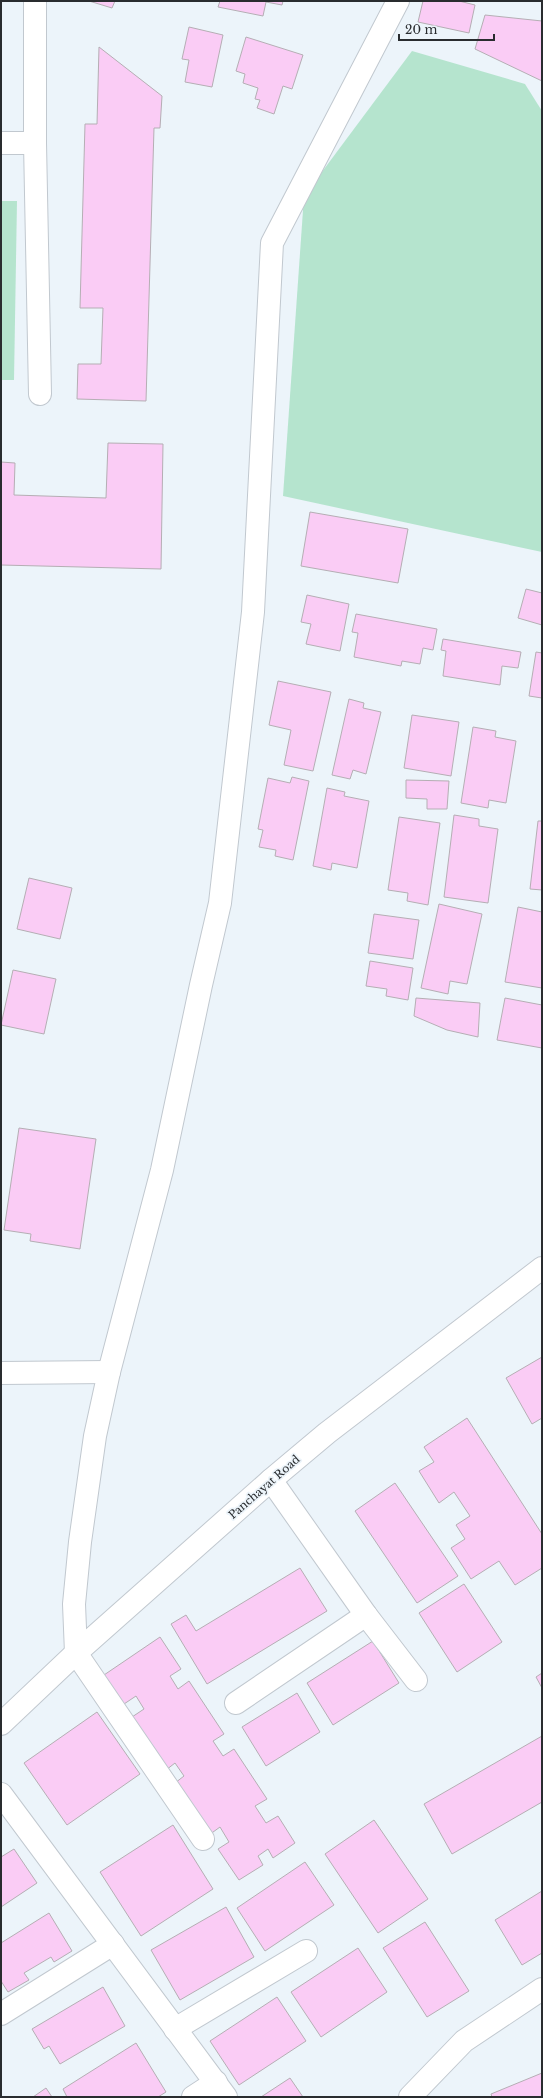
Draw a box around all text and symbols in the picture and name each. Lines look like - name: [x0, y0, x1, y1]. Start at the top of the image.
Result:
- scale bar: [399, 16, 494, 42]
- text: 20 m: [405, 22, 437, 37]
- street label: Panchayat Road: [225, 1452, 303, 1522]

